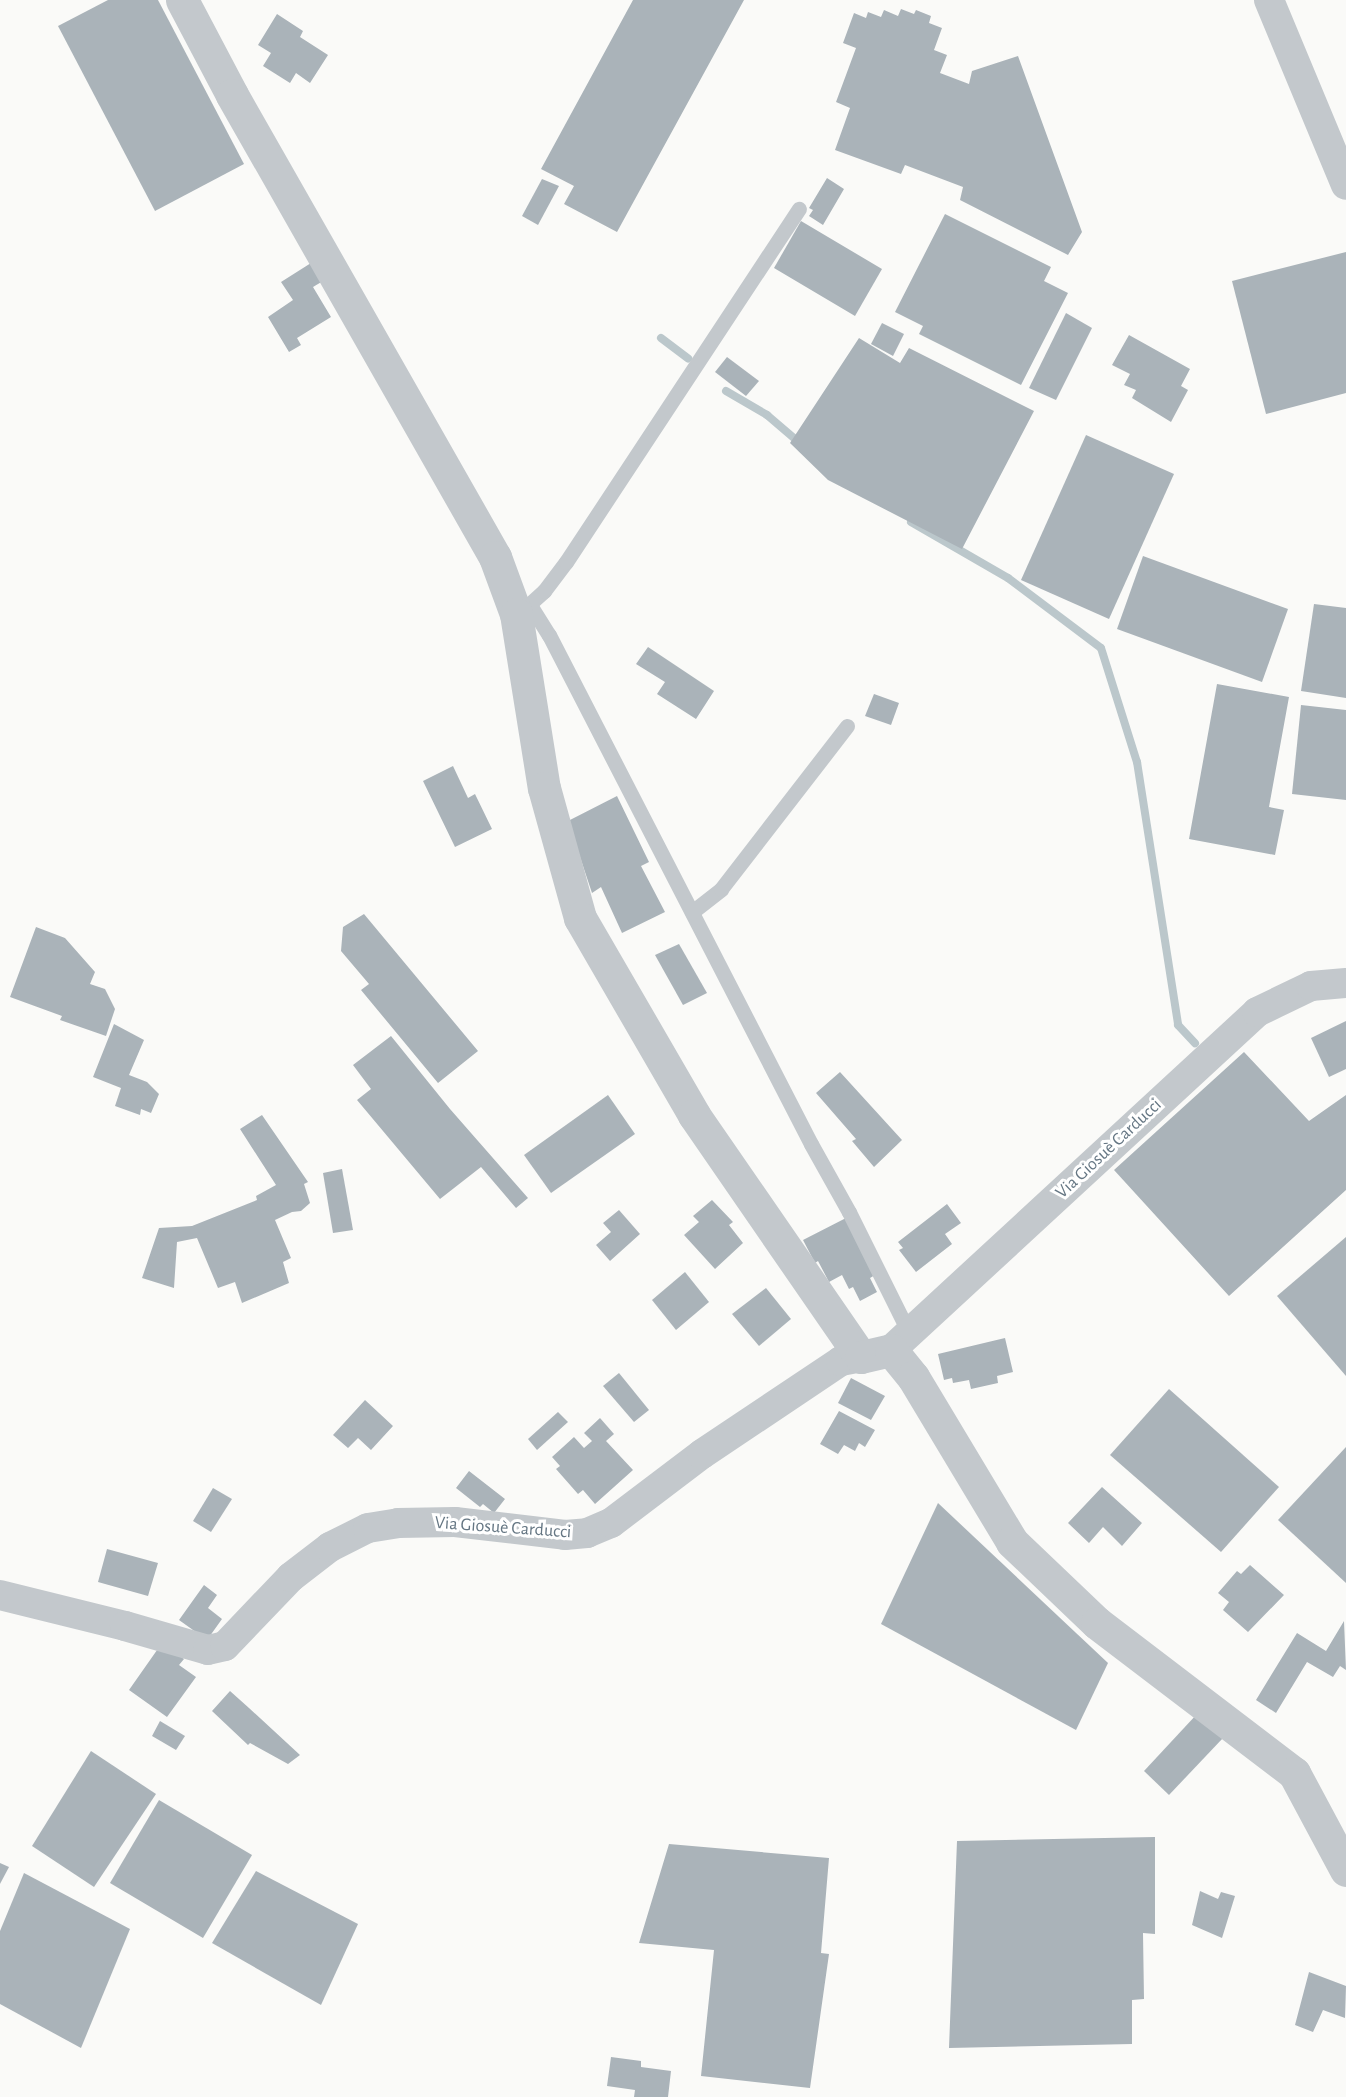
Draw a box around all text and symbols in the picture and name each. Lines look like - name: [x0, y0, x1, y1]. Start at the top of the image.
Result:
- street label: Via Giosuè Carducci: [1052, 1094, 1166, 1204]
- street label: Via Giosuè Carducci: [434, 1512, 572, 1544]

